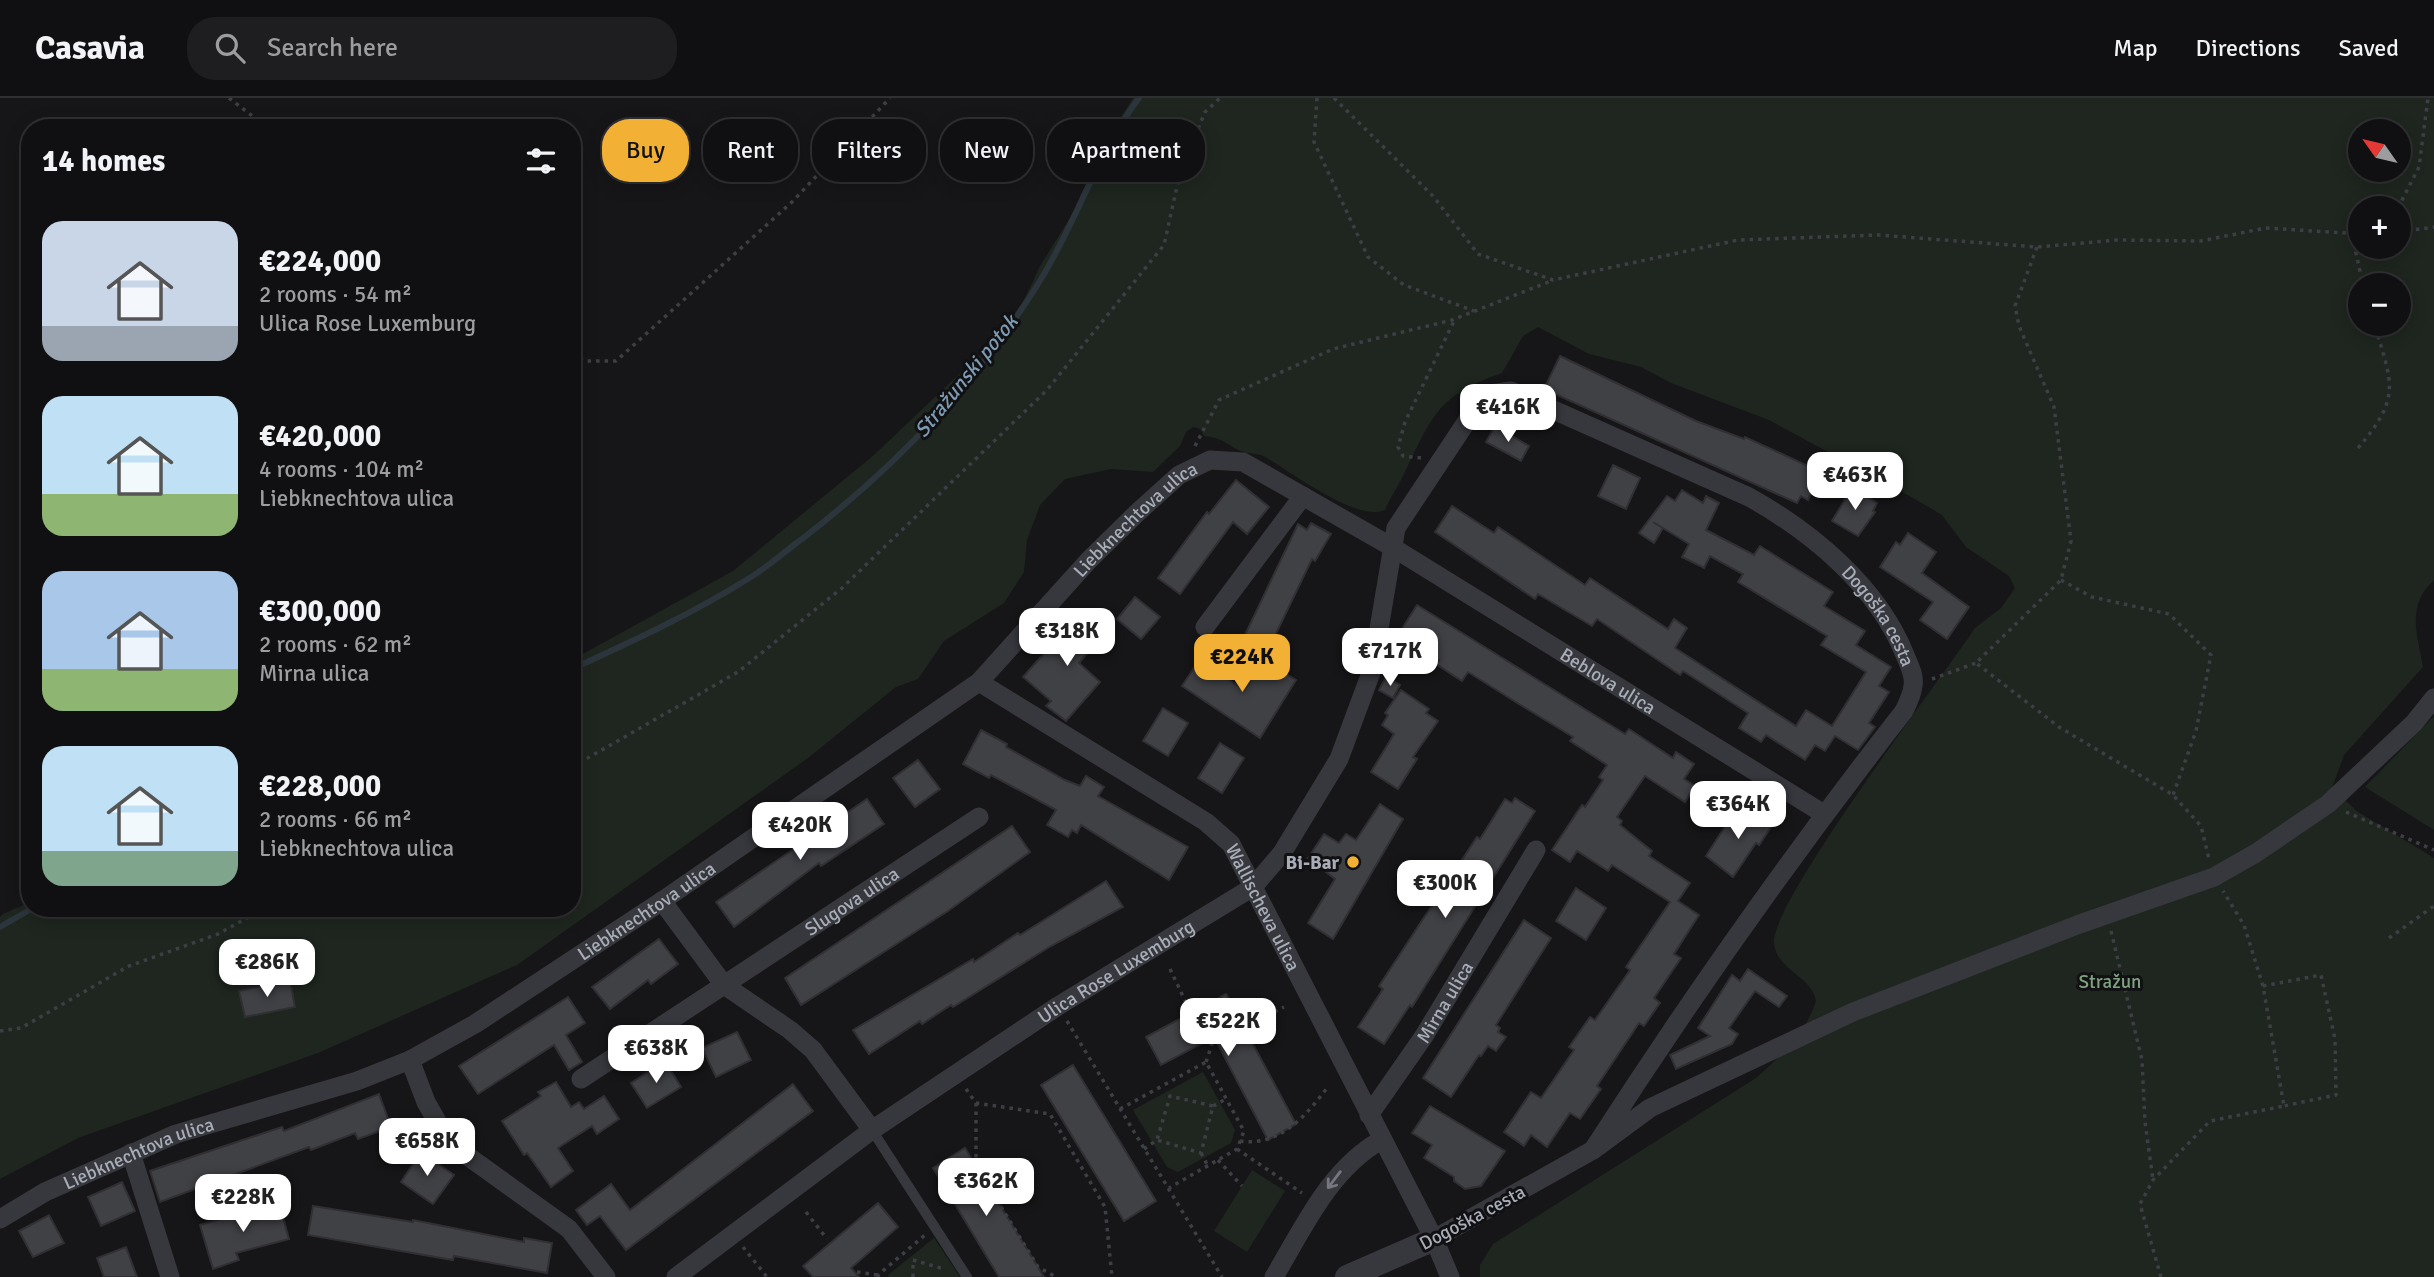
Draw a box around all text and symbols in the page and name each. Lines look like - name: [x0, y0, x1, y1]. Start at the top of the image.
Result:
- search box: [187, 17, 677, 80]
- text: Casavia: [35, 28, 145, 69]
- icon: search: [211, 29, 249, 67]
- text: Search here: [267, 32, 398, 64]
- text: Map: [2113, 33, 2158, 63]
- text: Directions: [2196, 33, 2301, 63]
- text: Saved: [2339, 33, 2399, 63]
- chip: Buy: [602, 119, 689, 182]
- chip: Rent: [703, 119, 798, 182]
- chip: Filters: [812, 119, 926, 182]
- chip: New: [940, 119, 1033, 182]
- chip: Apartment: [1047, 119, 1205, 182]
- north arrow: [2348, 119, 2412, 182]
- map controls: [2348, 119, 2411, 336]
- icon: filters: [522, 142, 560, 180]
- text: 14 homes: [42, 143, 165, 180]
- button: +: [2348, 196, 2411, 259]
- text: €224,000: [259, 243, 381, 280]
- icon: home: [98, 249, 182, 333]
- button: −: [2348, 273, 2411, 336]
- text: 2 rooms · 54 m²: [259, 280, 412, 309]
- water label: Stražunski potok: [909, 308, 1025, 442]
- text: Ulica Rose Luxemburg: [259, 309, 476, 338]
- pin: €416K: [1459, 384, 1557, 444]
- text: €416K: [1476, 392, 1540, 421]
- text: €420,000: [259, 418, 381, 455]
- icon: home: [98, 424, 182, 508]
- pin: €463K: [1806, 452, 1904, 512]
- text: 4 rooms · 104 m²: [259, 455, 424, 484]
- street label: Liebknechtova ulica: [1068, 457, 1202, 583]
- text: €463K: [1823, 460, 1887, 489]
- text: Liebknechtova ulica: [259, 484, 454, 513]
- street label: Dogoška cesta: [1836, 561, 1919, 670]
- text: €300,000: [259, 593, 381, 630]
- icon: home: [98, 599, 182, 683]
- pin: €318K: [1018, 608, 1116, 668]
- text: €318K: [1035, 616, 1099, 645]
- pin: €717K: [1341, 628, 1439, 688]
- text: 2 rooms · 62 m²: [259, 630, 412, 659]
- pin: €224K: [1193, 634, 1291, 694]
- text: €717K: [1358, 636, 1422, 665]
- text: €224K: [1210, 642, 1274, 671]
- street label: Beblova ulica: [1555, 643, 1660, 720]
- text: Mirna ulica: [259, 659, 370, 688]
- text: €228,000: [259, 768, 381, 805]
- icon: home: [98, 774, 182, 858]
- pin: €364K: [1689, 782, 1787, 841]
- text: €364K: [1706, 789, 1770, 818]
- pin: €420K: [751, 802, 849, 862]
- text: 2 rooms · 66 m²: [259, 805, 412, 834]
- text: €420K: [768, 810, 832, 839]
- text: Liebknechtova ulica: [259, 834, 454, 863]
- street label: Wallischeva ulica: [1220, 840, 1305, 975]
- place label: Bi-Bar: [1286, 851, 1339, 875]
- marker: Bi-Bar: [1345, 854, 1361, 870]
- street label: Liebknechtova ulica: [573, 857, 721, 966]
- pin: €300K: [1396, 860, 1494, 920]
- street label: Slugova ulica: [800, 862, 904, 941]
- text: €300K: [1413, 868, 1477, 897]
- street label: Ulica Rose Luxemburg: [1033, 915, 1199, 1029]
- pin: €286K: [218, 940, 316, 999]
- text: €286K: [235, 947, 299, 976]
- street label: Mirna ulica: [1412, 957, 1479, 1048]
- park label: Stražun: [2079, 970, 2141, 994]
- pin: €522K: [1179, 998, 1277, 1058]
- text: €522K: [1196, 1006, 1260, 1035]
- pin: €638K: [607, 1026, 705, 1085]
- text: €638K: [624, 1033, 688, 1062]
- street label: Liebknechtova ulica: [60, 1113, 217, 1195]
- pin: €658K: [378, 1118, 476, 1178]
- text: €658K: [395, 1126, 459, 1155]
- pin: €362K: [937, 1158, 1035, 1218]
- text: €362K: [954, 1166, 1018, 1195]
- one-way arrow: [1327, 1170, 1342, 1189]
- pin: €228K: [194, 1174, 292, 1234]
- street label: Dogoška cesta: [1415, 1180, 1530, 1256]
- text: €228K: [211, 1182, 275, 1211]

